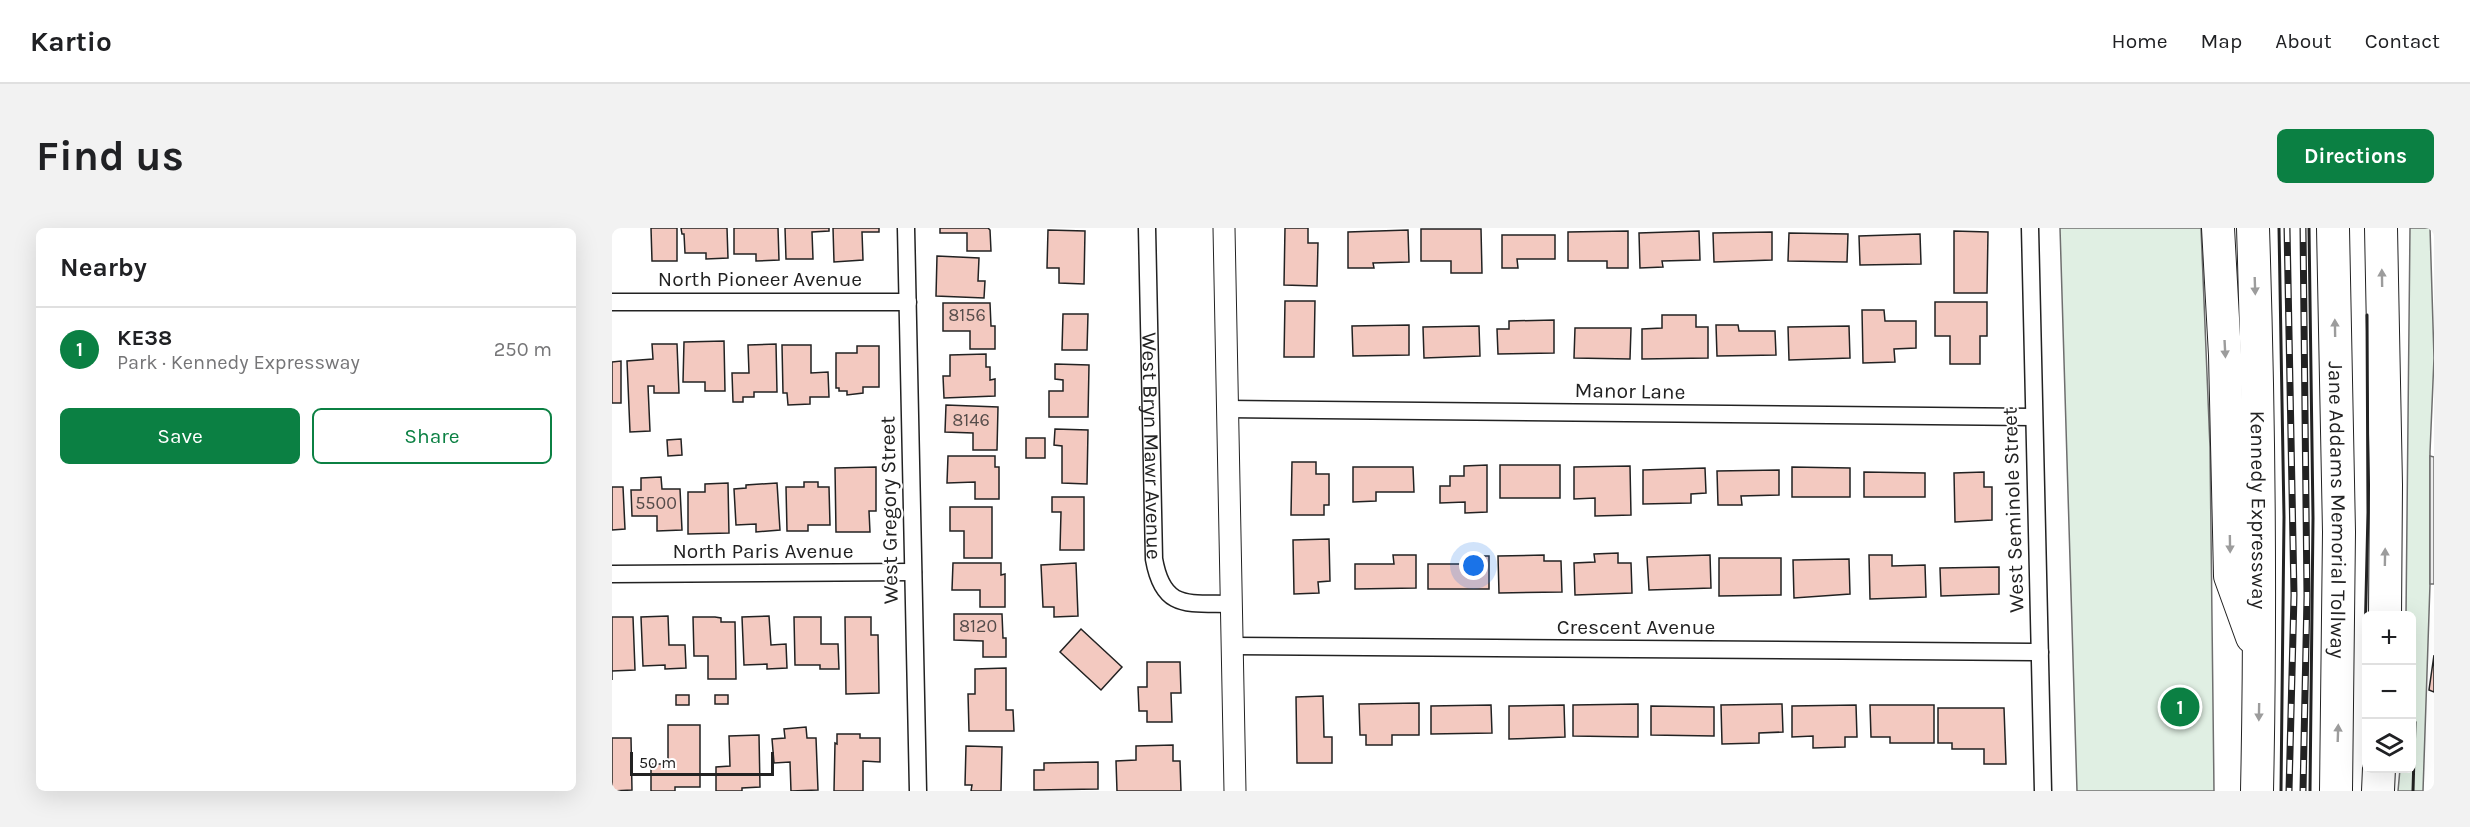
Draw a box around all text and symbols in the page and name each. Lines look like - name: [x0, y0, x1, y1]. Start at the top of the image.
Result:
- text: Kartio: [30, 25, 112, 58]
- text: Home: [2112, 29, 2168, 53]
- text: Map: [2201, 29, 2242, 53]
- text: About: [2275, 29, 2332, 53]
- text: Contact: [2365, 29, 2440, 53]
- button: Directions: [2277, 129, 2434, 183]
- text: Find us: [36, 131, 184, 181]
- text: Nearby: [60, 252, 147, 283]
- street label: North Pioneer Avenue: [658, 267, 862, 291]
- one-way arrow: [2377, 269, 2387, 288]
- one-way arrow: [2250, 277, 2260, 296]
- house number: 8156: [948, 304, 986, 326]
- one-way arrow: [2331, 318, 2340, 337]
- text: KE38: [117, 325, 172, 351]
- street label: West Bryn Mawr Avenue: [1137, 332, 1166, 560]
- text: 1: [76, 338, 83, 361]
- text: 250 m: [494, 338, 552, 361]
- one-way arrow: [2220, 340, 2229, 359]
- text: Park · Kennedy Expressway: [117, 351, 360, 374]
- street label: Jane Addams Memorial Tollway: [2324, 361, 2351, 659]
- street label: Manor Lane: [1574, 378, 1686, 404]
- street label: West Seminole Street: [1997, 407, 2029, 613]
- button: Save: [60, 408, 300, 464]
- button: Share: [312, 408, 552, 464]
- house number: 8146: [952, 409, 990, 431]
- street label: Kennedy Expressway: [2246, 410, 2271, 610]
- street label: West Gregory Street: [875, 416, 903, 604]
- house number: 5500: [635, 492, 677, 514]
- one-way arrow: [2225, 535, 2234, 554]
- street label: North Paris Avenue: [672, 539, 854, 563]
- one-way arrow: [2380, 548, 2390, 567]
- your location: [1459, 551, 1488, 580]
- map controls: [2362, 611, 2416, 773]
- button: +: [2362, 611, 2416, 665]
- house number: 8120: [959, 615, 997, 637]
- street label: Crescent Avenue: [1557, 615, 1715, 639]
- button: −: [2362, 665, 2416, 719]
- pin: 1: [2160, 684, 2200, 730]
- one-way arrow: [2254, 703, 2263, 722]
- button: layers: [2362, 719, 2416, 773]
- one-way arrow: [2333, 723, 2342, 742]
- scale bar: [630, 749, 774, 776]
- text: 50 m: [639, 753, 676, 772]

